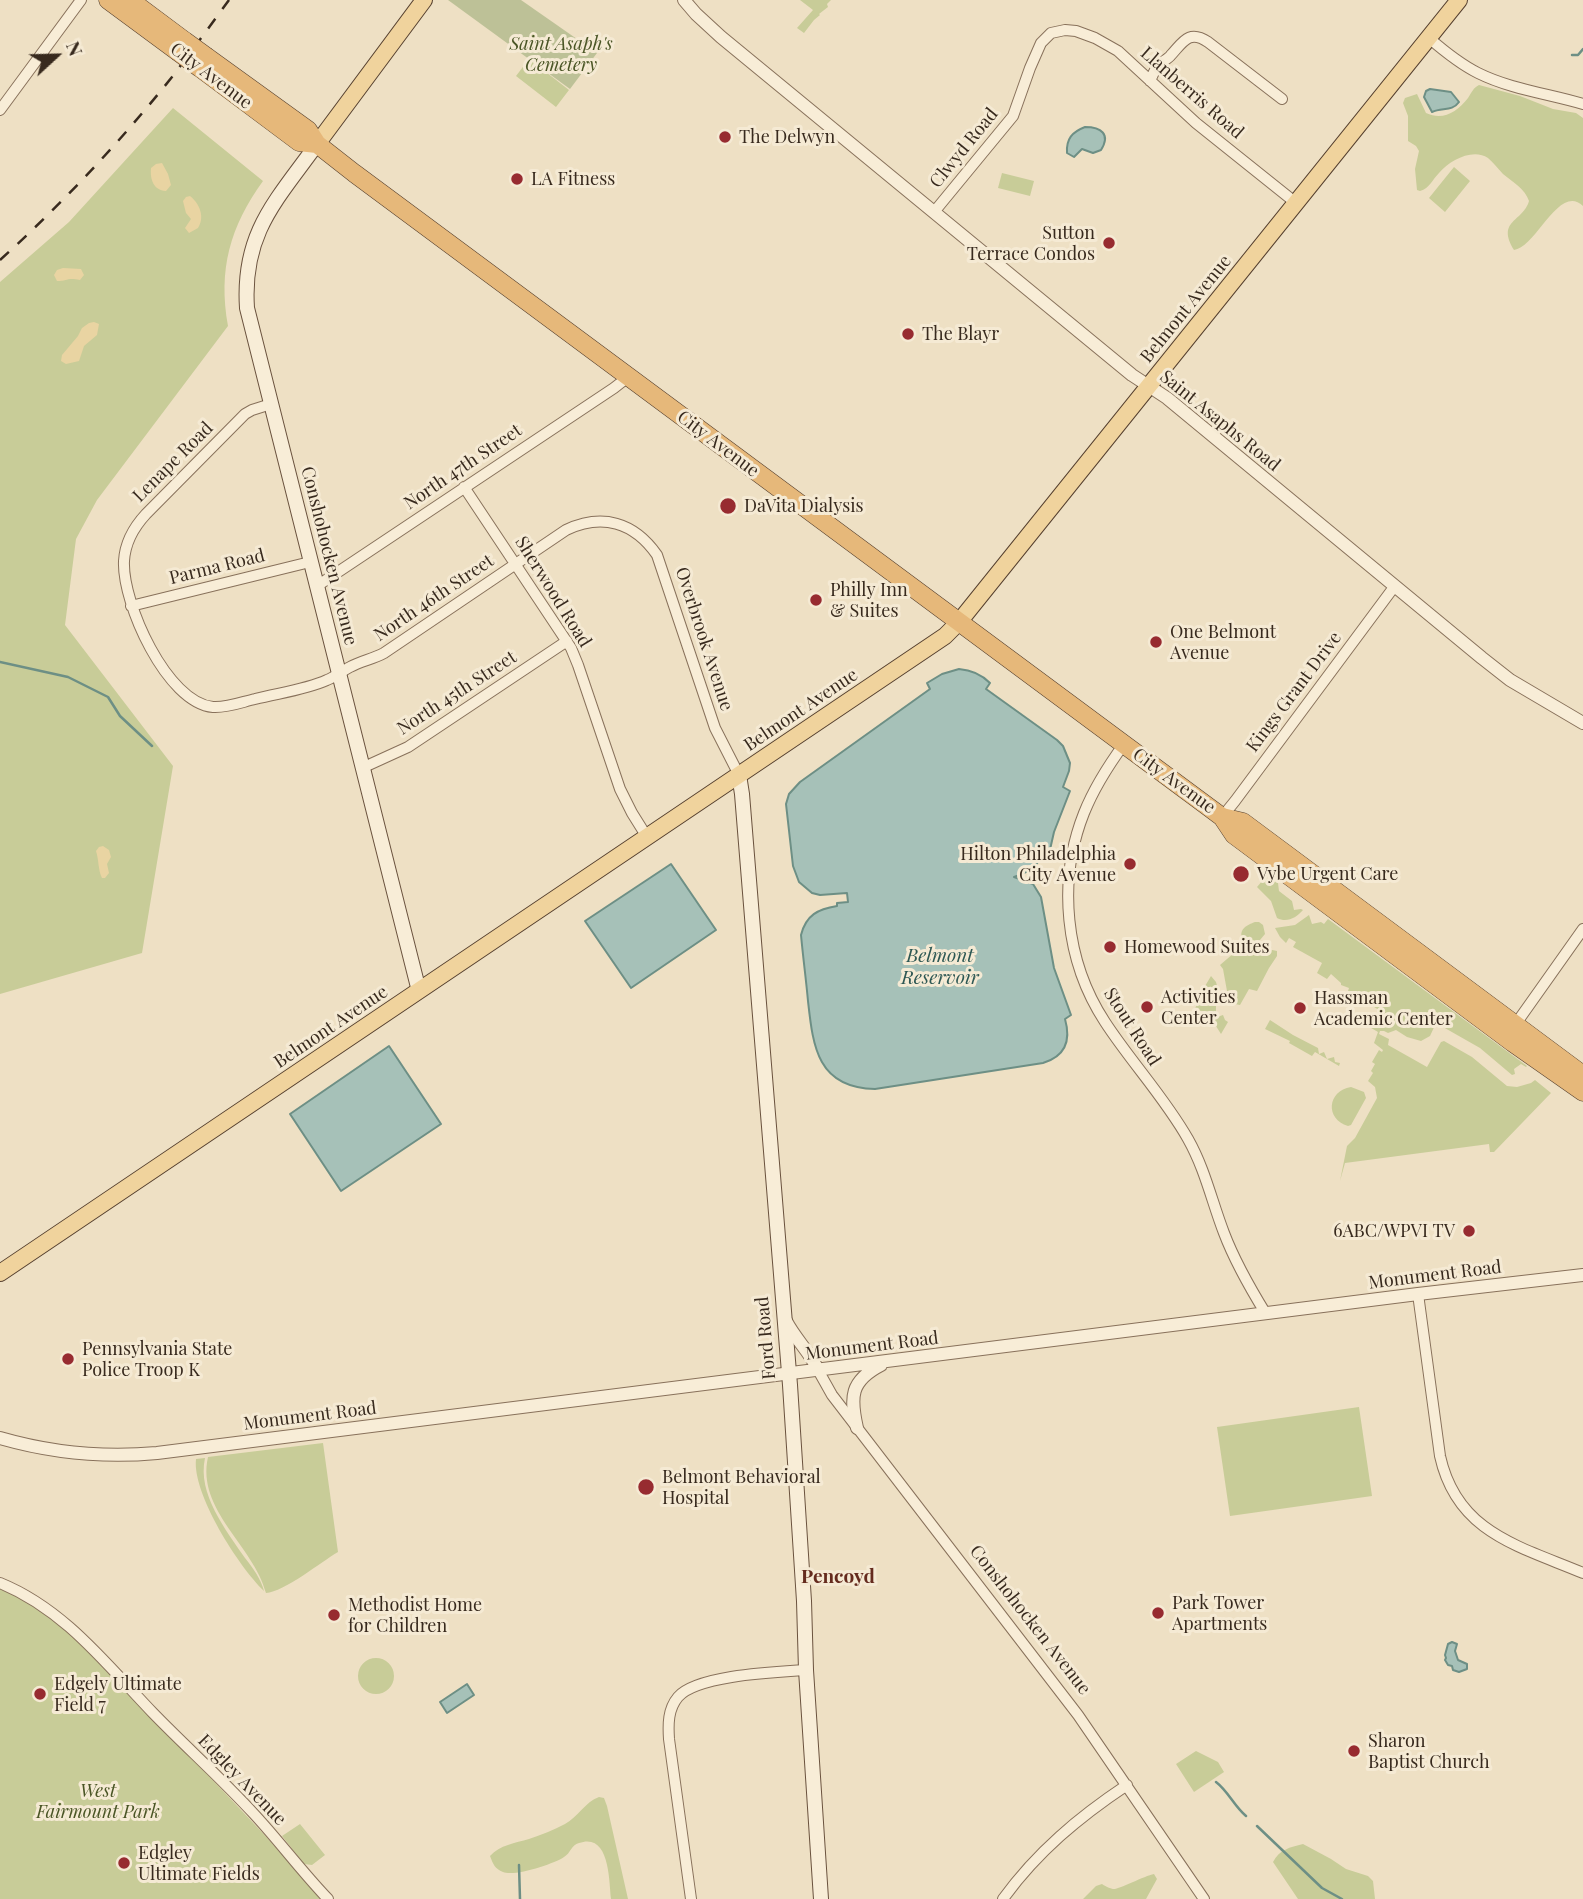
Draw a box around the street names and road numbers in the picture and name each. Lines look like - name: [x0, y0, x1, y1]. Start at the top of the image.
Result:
- street label: City Avenue: [166, 38, 256, 114]
- street label: Llanberris Road: [1136, 42, 1248, 144]
- street label: Clwyd Road: [925, 104, 1003, 192]
- street label: Belmont Avenue: [1136, 251, 1236, 367]
- street label: Saint Asaphs Road: [1156, 366, 1284, 476]
- street label: City Avenue: [673, 406, 763, 482]
- street label: Lenape Road: [128, 417, 218, 507]
- street label: North 47th Street: [400, 420, 526, 514]
- street label: Conshohocken Avenue: [296, 464, 362, 648]
- street label: Sherwood Road: [510, 533, 596, 651]
- street label: Parma Road: [167, 545, 267, 589]
- street label: North 46th Street: [370, 550, 498, 646]
- street label: Overbrook Avenue: [671, 564, 737, 714]
- street label: Kings Grant Drive: [1242, 628, 1346, 756]
- street label: North 45th Street: [393, 646, 521, 740]
- street label: Belmont Avenue: [740, 664, 862, 756]
- street label: City Avenue: [1128, 744, 1220, 818]
- street label: Belmont Avenue: [270, 981, 392, 1073]
- street label: Stout Road: [1099, 984, 1165, 1070]
- street label: Monument Road: [1367, 1256, 1503, 1294]
- street label: Ford Road: [752, 1296, 780, 1380]
- street label: Monument Road: [804, 1327, 940, 1365]
- street label: Monument Road: [242, 1397, 378, 1435]
- street label: Conshohocken Avenue: [965, 1541, 1095, 1699]
- street label: Edgley Avenue: [193, 1730, 291, 1830]

